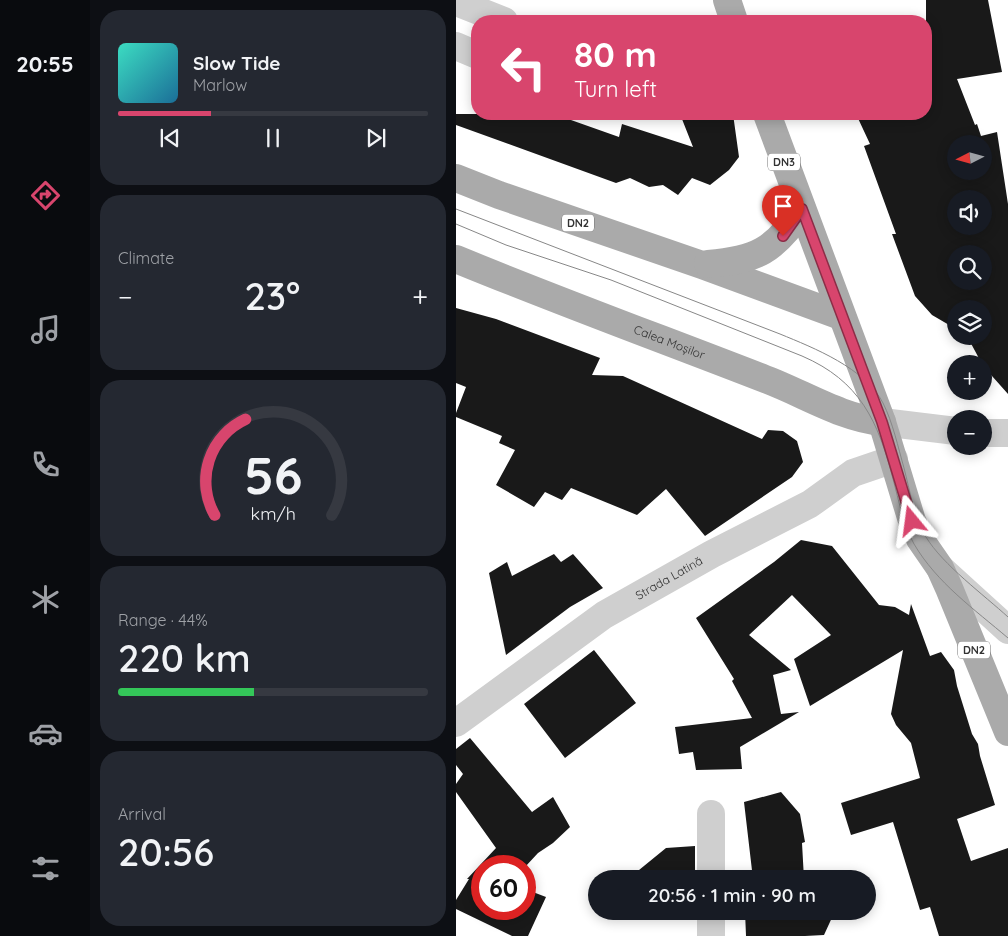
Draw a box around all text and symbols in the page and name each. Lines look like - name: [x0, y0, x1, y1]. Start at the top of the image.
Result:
- text: 80 m: [574, 32, 657, 76]
- icon: left: [491, 35, 556, 100]
- text: 20:55: [16, 50, 74, 78]
- text: Slow Tide: [193, 51, 281, 75]
- text: Marlow: [193, 75, 247, 95]
- text: Turn left: [574, 75, 657, 103]
- icon: previous: [156, 124, 184, 152]
- icon: pause: [259, 124, 287, 152]
- icon: next: [362, 124, 390, 152]
- north arrow: [947, 135, 992, 180]
- map controls: [947, 135, 992, 455]
- road number: DN3: [768, 154, 800, 170]
- icon: directions: [28, 178, 63, 213]
- pin: [762, 185, 804, 236]
- button: sound: [947, 190, 992, 235]
- icon: arrive: [769, 192, 797, 220]
- road number: DN2: [562, 214, 594, 232]
- button: search: [947, 245, 992, 290]
- text: Climate: [118, 248, 174, 268]
- text: 23°: [244, 272, 300, 320]
- text: −: [118, 279, 133, 314]
- text: +: [412, 279, 428, 314]
- button: layers: [947, 300, 992, 345]
- icon: music: [28, 312, 63, 347]
- street label: Calea Moșilor: [632, 321, 708, 362]
- button: +: [947, 355, 992, 400]
- button: −: [947, 410, 992, 455]
- text: 56: [244, 442, 302, 507]
- icon: phone: [28, 447, 63, 482]
- position arrow: [885, 494, 937, 546]
- text: km/h: [250, 502, 296, 524]
- street label: Strada Latină: [633, 553, 705, 603]
- icon: climate: [28, 582, 63, 617]
- text: Range · 44%: [118, 610, 208, 630]
- text: 220 km: [118, 634, 251, 682]
- road number: DN2: [958, 642, 990, 658]
- icon: car: [28, 716, 63, 751]
- text: Arrival: [118, 804, 166, 824]
- text: 20:56: [118, 828, 214, 876]
- icon: filters: [28, 851, 63, 886]
- speed limit sign: 60: [471, 855, 536, 920]
- text: 20:56 · 1 min · 90 m: [648, 883, 816, 907]

